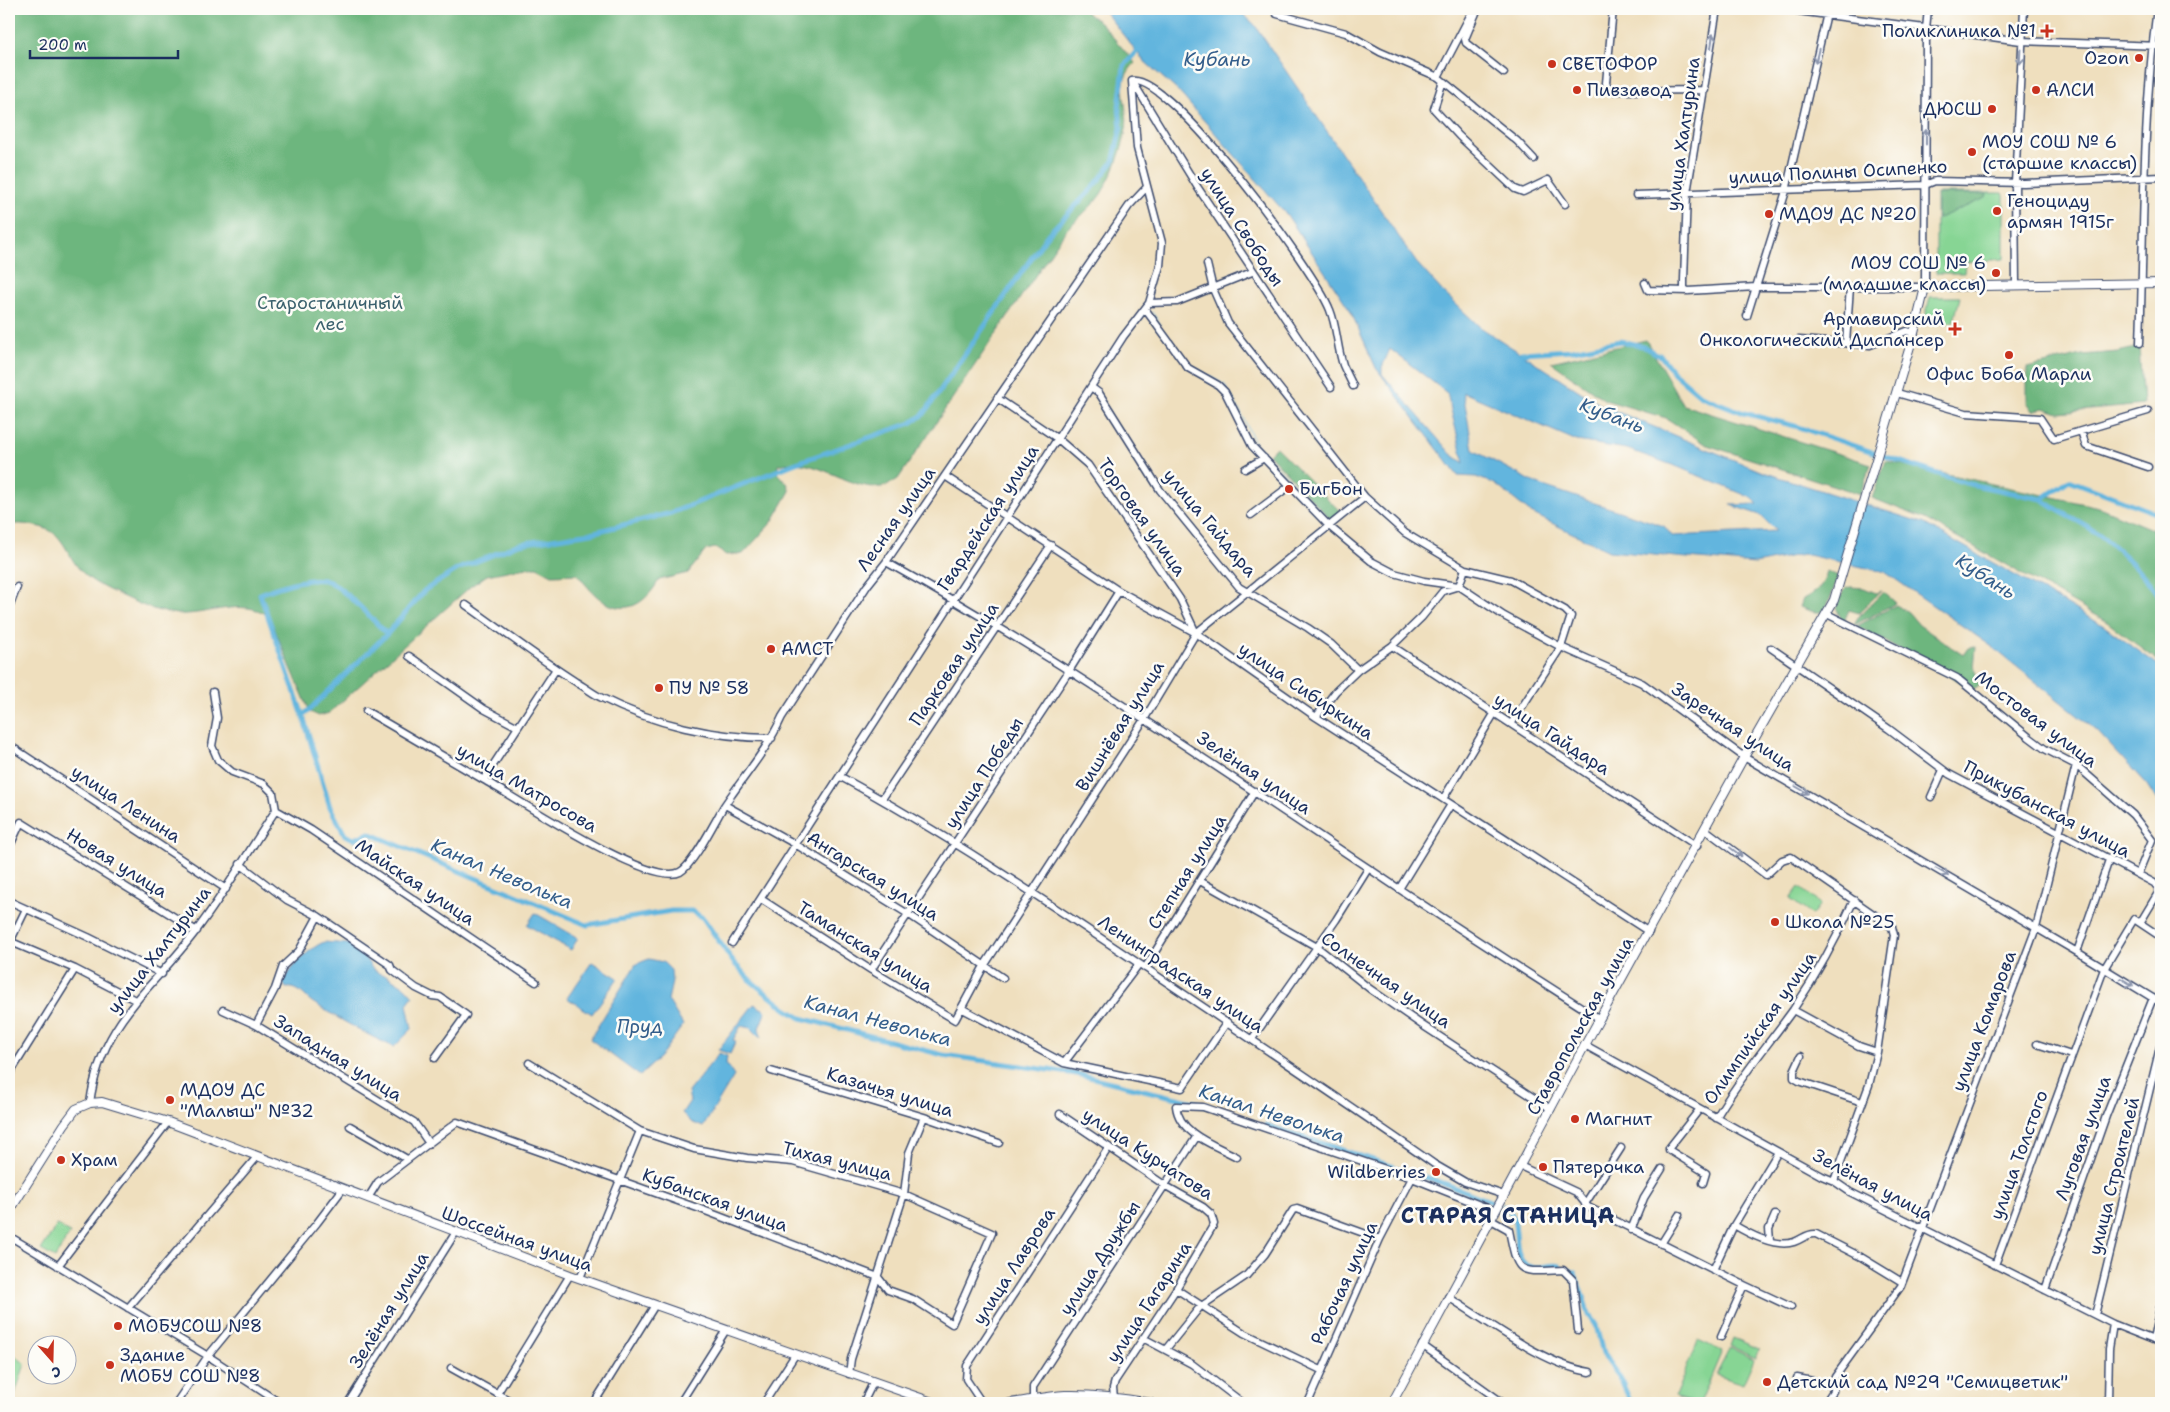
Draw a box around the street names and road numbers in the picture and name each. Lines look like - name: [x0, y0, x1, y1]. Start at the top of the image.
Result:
- street label: улица Халтурина: [1660, 55, 1706, 213]
- street label: улица Полины Осипенко: [1728, 154, 1948, 190]
- street label: улица Свободы: [1195, 163, 1289, 291]
- street label: Гвардейская улица: [932, 440, 1044, 596]
- street label: Торговая улица: [1092, 453, 1192, 581]
- street label: Лесная улица: [851, 462, 941, 576]
- street label: улица Гайдара: [1158, 464, 1262, 582]
- street label: Парковая улица: [904, 598, 1004, 730]
- street label: улица Сибиркина: [1234, 637, 1378, 745]
- street label: Вишнёвая улица: [1070, 656, 1170, 796]
- street label: Мостовая улица: [1970, 665, 2102, 773]
- street label: Заречная улица: [1667, 677, 1799, 777]
- street label: улица Гайдара: [1489, 687, 1615, 781]
- street label: улица Победы: [939, 713, 1029, 833]
- street label: Зелёная улица: [1192, 726, 1316, 820]
- street label: улица Матросова: [452, 738, 602, 838]
- street label: Прикубанская улица: [1959, 755, 2135, 863]
- street label: улица Ленина: [66, 760, 186, 848]
- street label: Степная улица: [1142, 810, 1232, 934]
- street label: Новая улица: [62, 822, 172, 904]
- street label: Ангарская улица: [802, 826, 944, 926]
- street label: Майская улица: [350, 833, 480, 931]
- street label: улица Халтурина: [102, 881, 216, 1019]
- street label: Таманская улица: [793, 896, 937, 998]
- street label: Ленинградская улица: [1093, 910, 1269, 1038]
- street label: Солнечная улица: [1316, 926, 1456, 1034]
- street label: Ставропольская улица: [1521, 933, 1639, 1119]
- street label: Олимпийская улица: [1698, 947, 1822, 1109]
- street label: улица Комарова: [1946, 947, 2022, 1095]
- street label: Западная улица: [269, 1009, 407, 1107]
- street label: Казачья улица: [824, 1061, 956, 1123]
- street label: Луговая улица: [2049, 1072, 2117, 1204]
- street label: улица Толстого: [1984, 1087, 2054, 1223]
- street label: улица Строителей: [2083, 1094, 2145, 1257]
- street label: улица Курчатова: [1078, 1103, 1218, 1205]
- street label: Тихая улица: [780, 1136, 894, 1186]
- street label: Зелёная улица: [1809, 1143, 1937, 1227]
- street label: Кубанская улица: [639, 1163, 791, 1237]
- street label: улица Дружбы: [1054, 1196, 1146, 1320]
- street label: Шоссейная улица: [438, 1201, 596, 1277]
- street label: улица Лаврова: [967, 1203, 1061, 1329]
- street label: Рабочая улица: [1305, 1217, 1383, 1349]
- street label: улица Гагарина: [1101, 1237, 1197, 1367]
- street label: Зелёная улица: [344, 1247, 434, 1373]

